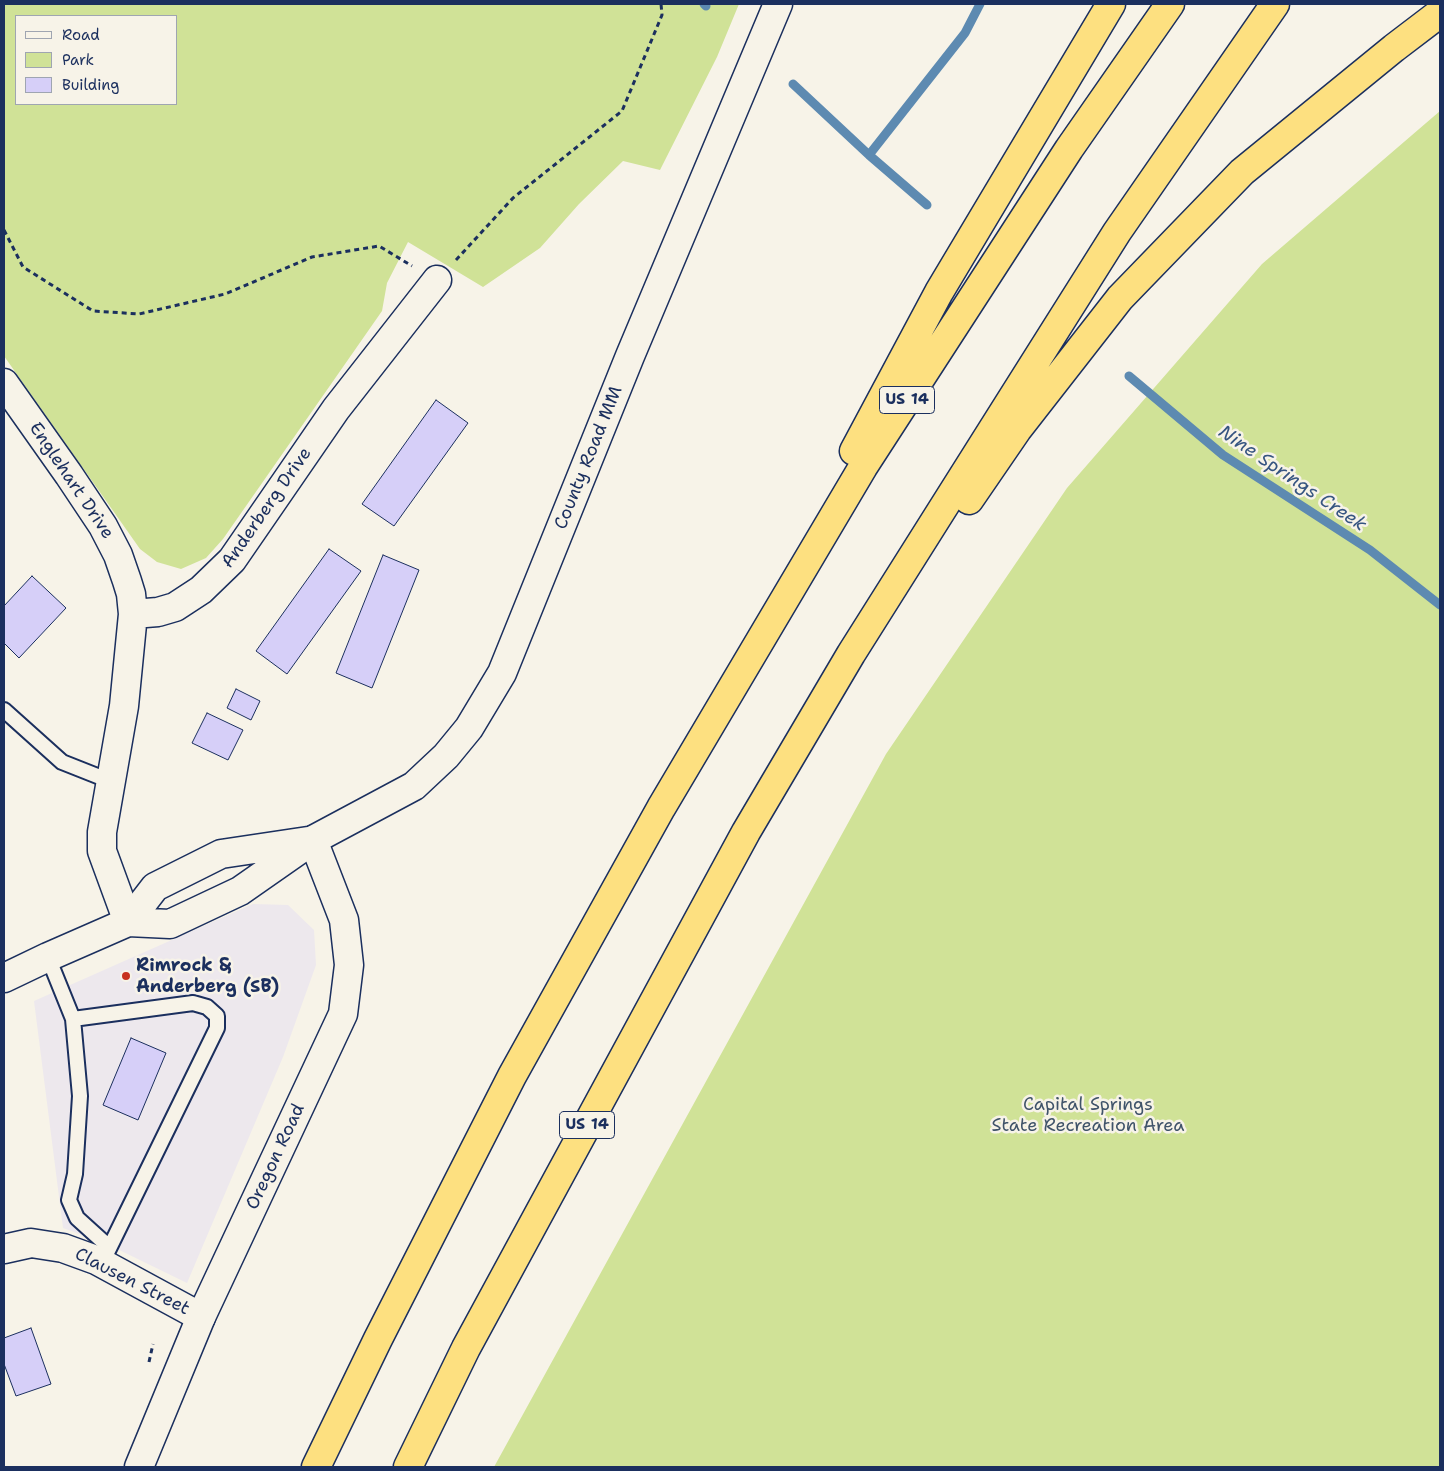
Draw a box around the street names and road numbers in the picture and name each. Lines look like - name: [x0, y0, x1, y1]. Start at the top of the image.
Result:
- street label: County Road MM: [550, 383, 628, 533]
- road number: US 14: [880, 386, 934, 414]
- street label: Englehart Drive: [24, 419, 118, 543]
- street label: Anderberg Drive: [217, 443, 317, 573]
- street label: Oregon Road: [242, 1101, 310, 1213]
- road number: US 14: [560, 1112, 614, 1138]
- street label: Clausen Street: [71, 1244, 193, 1320]

